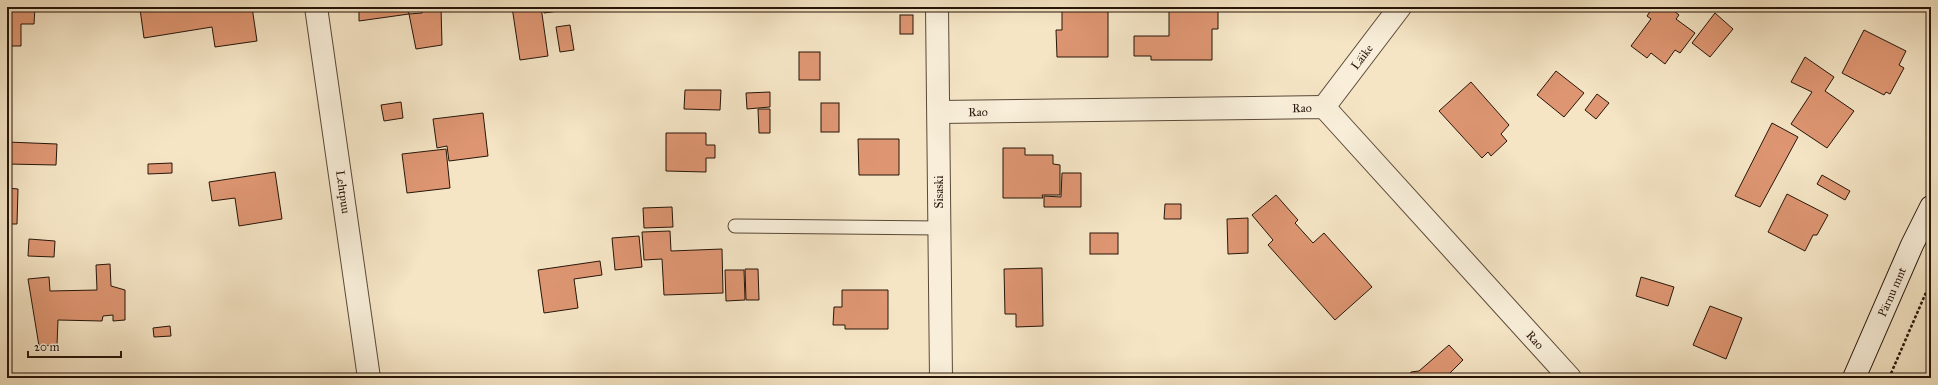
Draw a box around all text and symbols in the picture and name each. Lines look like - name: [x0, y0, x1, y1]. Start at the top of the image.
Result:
- street label: Läike: [1348, 42, 1376, 72]
- street label: Rao: [1292, 101, 1312, 115]
- street label: Rao: [968, 105, 988, 119]
- street label: Lehtpuu: [333, 169, 353, 215]
- street label: Sisaski: [932, 175, 946, 208]
- street label: Pärnu mnt: [1875, 264, 1909, 319]
- street label: Rao: [1523, 328, 1547, 352]
- scale bar: [28, 333, 121, 359]
- text: 20 m: [34, 340, 60, 354]

